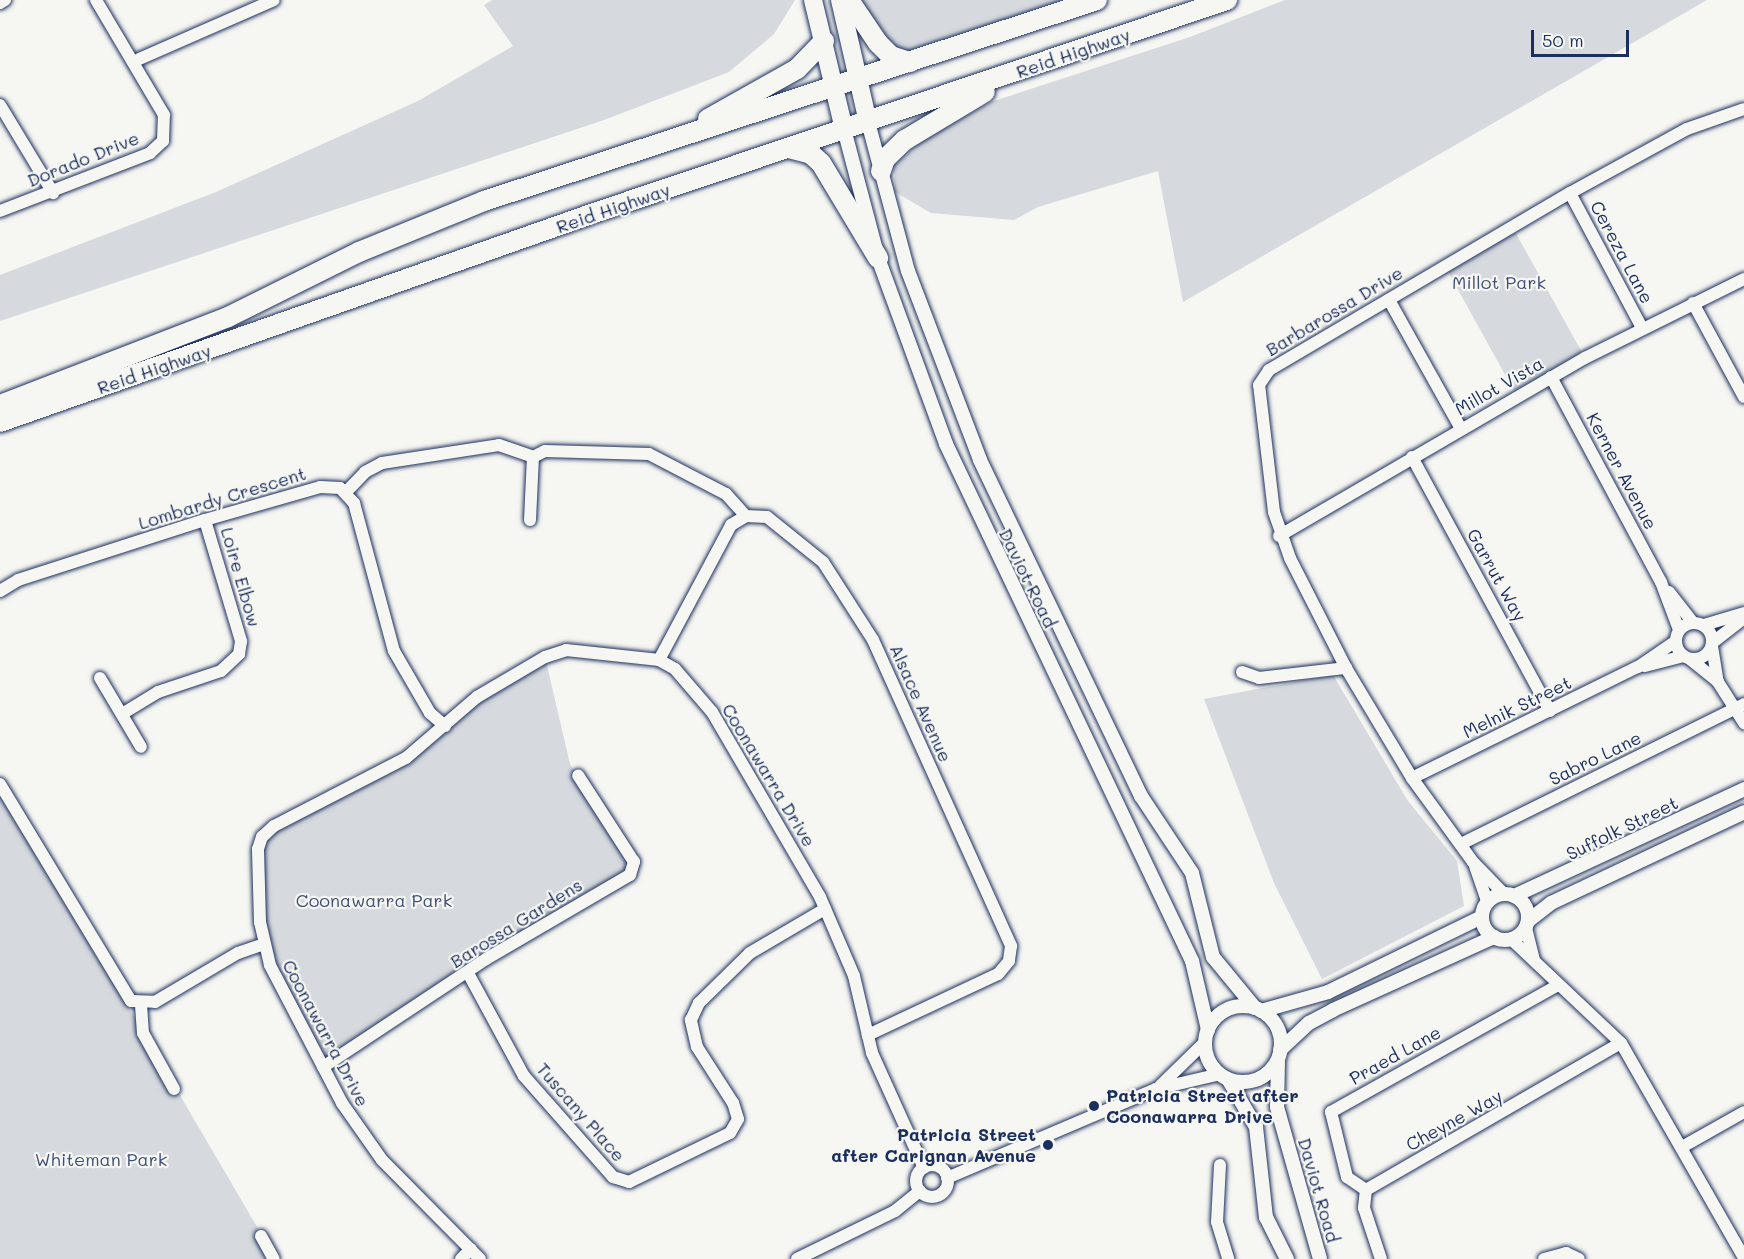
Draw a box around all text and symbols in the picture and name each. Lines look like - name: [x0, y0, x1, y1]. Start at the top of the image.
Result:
- scale bar: [1534, 18, 1632, 56]
- street label: Reid Highway: [1013, 23, 1133, 83]
- text: 50 m: [1542, 28, 1584, 52]
- street label: Dorado Drive: [24, 127, 142, 191]
- street label: Reid Highway: [553, 178, 673, 238]
- street label: Cereza Lane: [1586, 197, 1658, 307]
- street label: Barbarossa Drive: [1262, 262, 1406, 360]
- park label: Millot Park: [1452, 271, 1546, 293]
- street label: Reid Highway: [94, 339, 214, 399]
- street label: Millot Vista: [1451, 352, 1547, 420]
- street label: Kerner Avenue: [1582, 409, 1662, 533]
- street label: Lombardy Crescent: [136, 462, 308, 534]
- street label: Loire Elbow: [216, 525, 266, 629]
- street label: Daviot Road: [995, 525, 1061, 631]
- street label: Garrut Way: [1463, 525, 1531, 625]
- street label: Alsace Avenue: [885, 641, 957, 765]
- street label: Melnik Street: [1459, 671, 1575, 743]
- street label: Coonawarra Drive: [718, 699, 820, 851]
- street label: Sabro Lane: [1545, 726, 1645, 790]
- street label: Suffolk Street: [1563, 792, 1681, 864]
- street label: Barossa Gardens: [446, 874, 586, 972]
- park label: Coonawarra Park: [296, 889, 452, 911]
- street label: Coonawarra Drive: [278, 956, 374, 1110]
- street label: Praed Lane: [1345, 1021, 1445, 1089]
- street label: Tuscany Place: [532, 1058, 630, 1166]
- place label: Patricia Street after Coonawarra Drive: [1106, 1085, 1299, 1128]
- street label: Cheyne Way: [1402, 1085, 1506, 1155]
- marker: Patricia Street after Coonawarra Drive: [1087, 1099, 1101, 1113]
- place label: Patricia Street after Carignan Avenue: [831, 1124, 1036, 1166]
- street label: Daviot Road: [1294, 1135, 1344, 1245]
- marker: Patricia Street after Carignan Avenue: [1041, 1138, 1055, 1152]
- park label: Whiteman Park: [35, 1148, 167, 1170]

